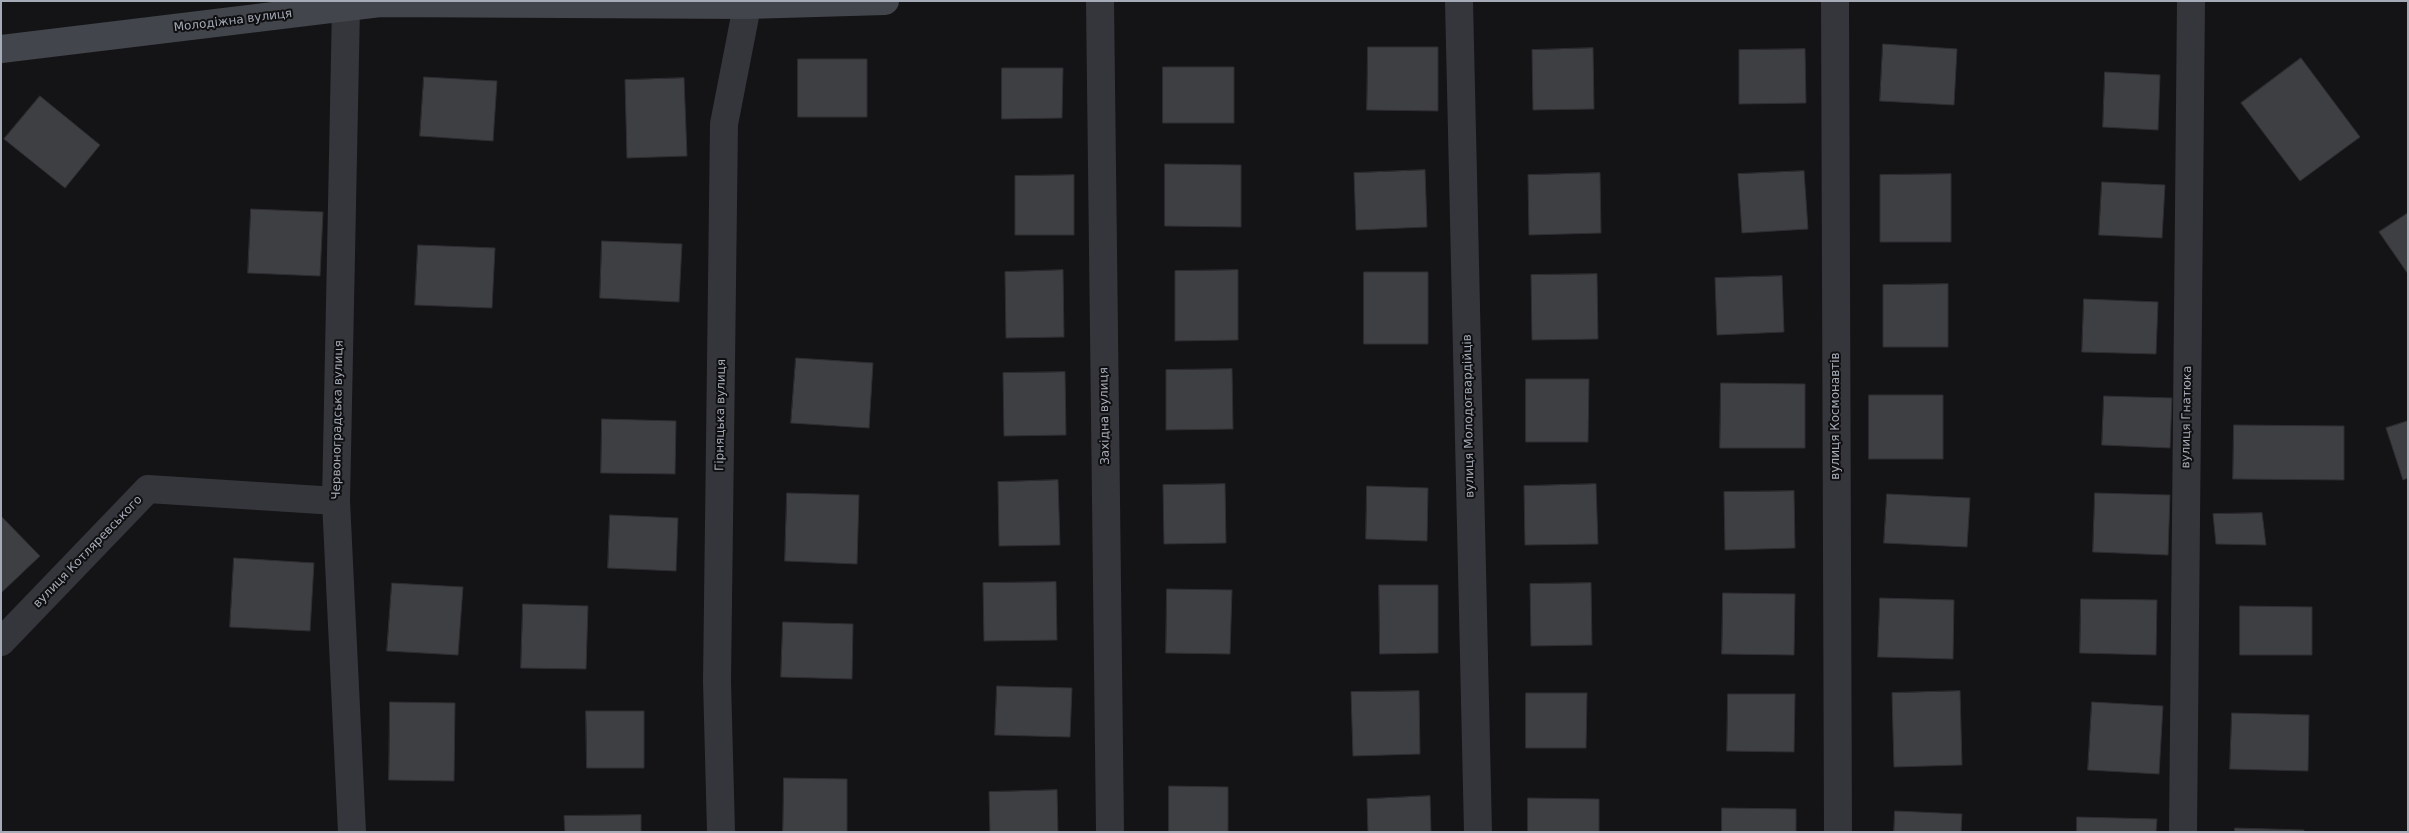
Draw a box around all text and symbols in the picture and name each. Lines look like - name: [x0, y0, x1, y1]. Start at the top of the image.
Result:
- street label: Молодіжна вулиця: [173, 7, 293, 35]
- street label: вулиця Молодогвардійців: [1460, 334, 1478, 498]
- street label: Червоноградська вулиця: [329, 340, 347, 500]
- street label: вулиця Космонавтів: [1829, 352, 1843, 480]
- street label: Гірняцька вулиця: [713, 359, 729, 471]
- street label: вулиця Гнатюка: [2179, 365, 2195, 469]
- street label: Західна вулиця: [1097, 367, 1113, 465]
- street label: вулиця Котляревського: [31, 493, 145, 611]

